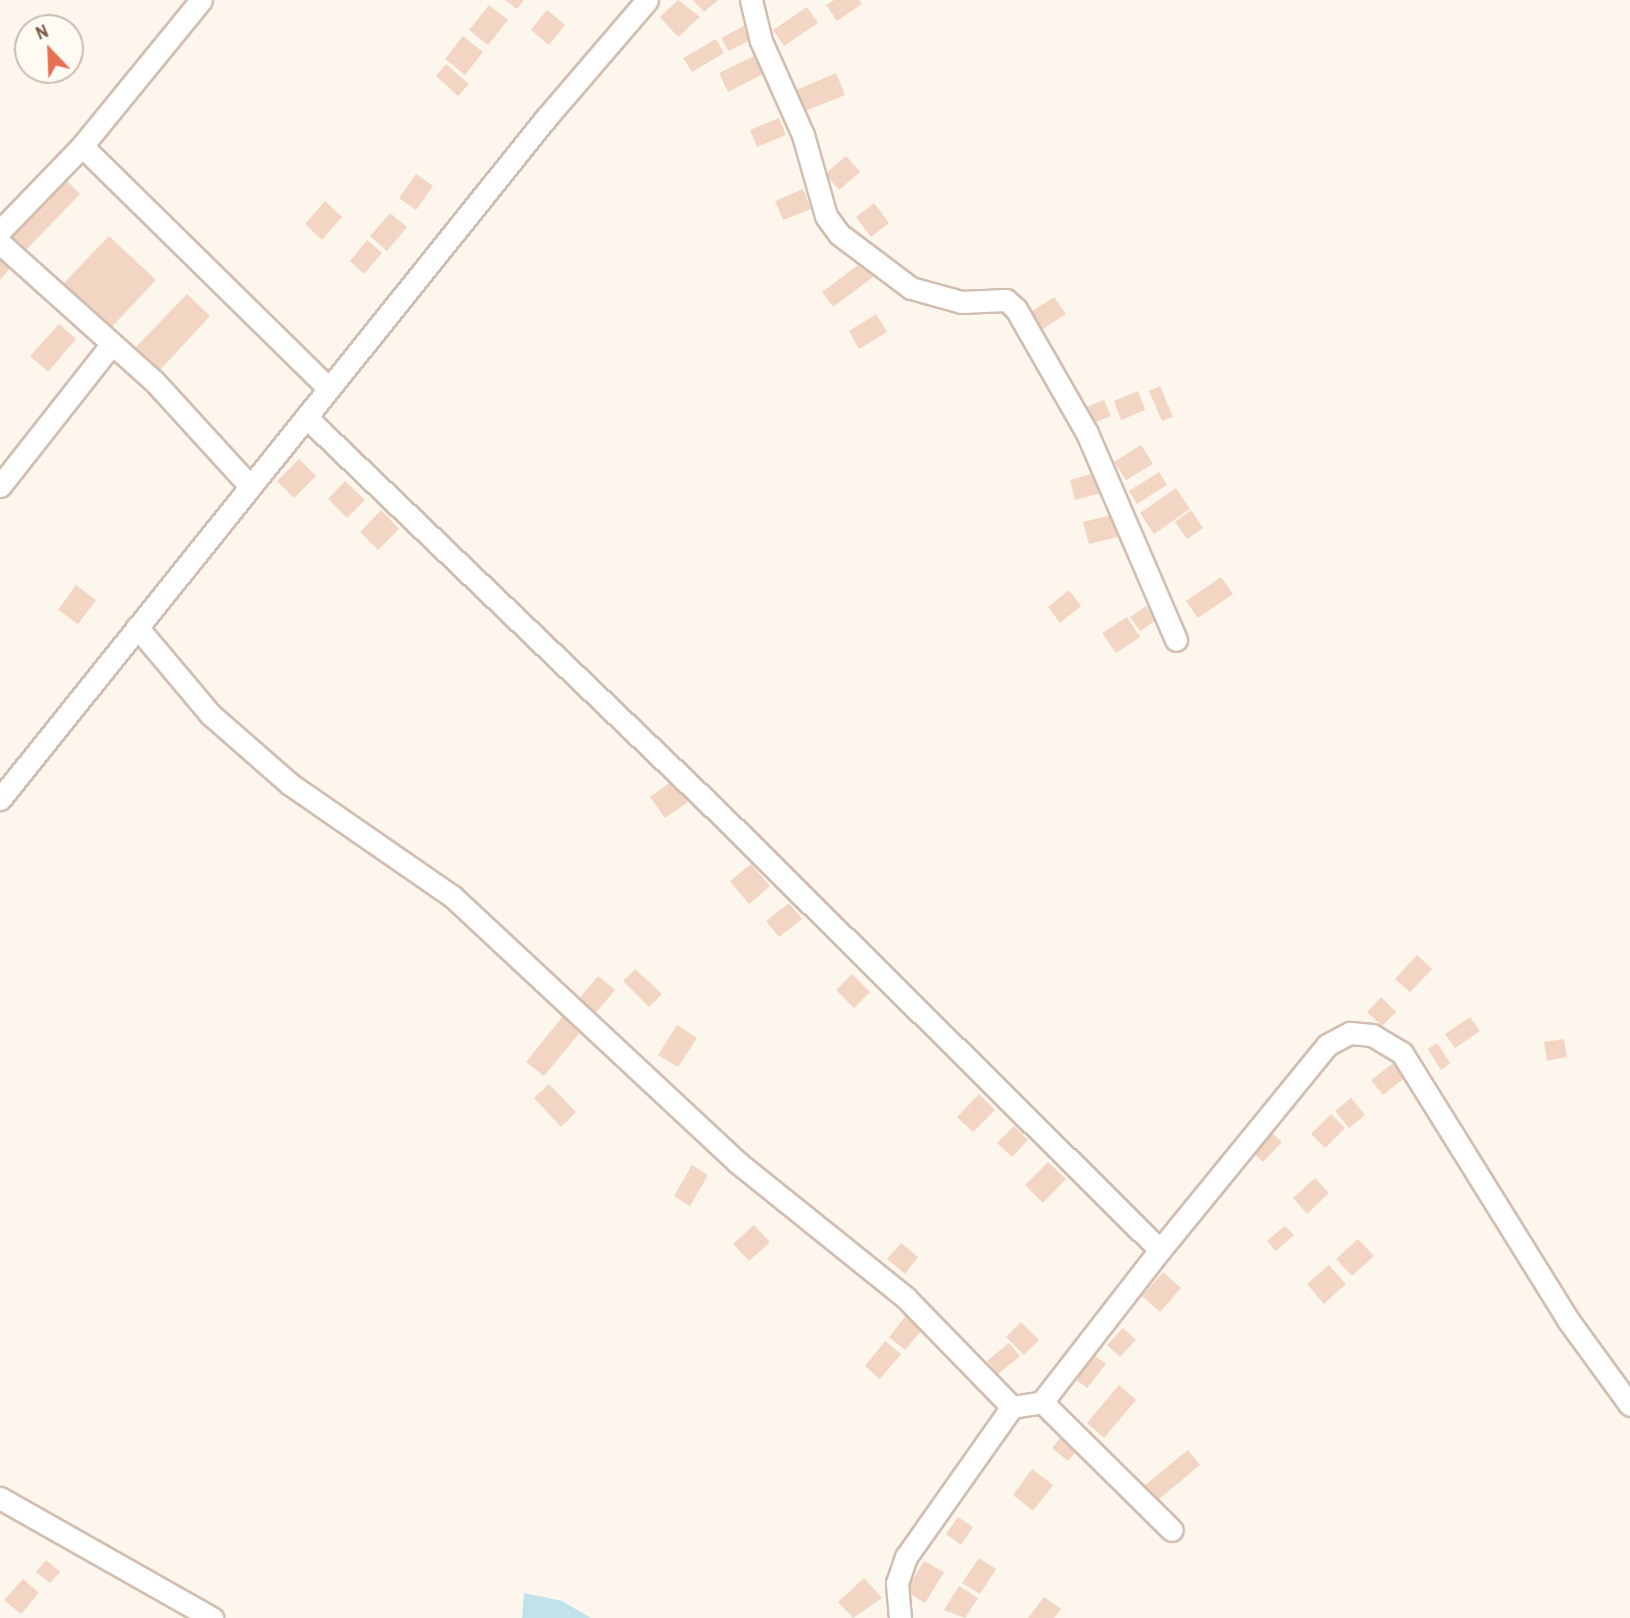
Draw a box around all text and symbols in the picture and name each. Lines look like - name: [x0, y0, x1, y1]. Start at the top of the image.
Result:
- north arrow: [14, 14, 84, 84]
- text: N: [31, 17, 52, 46]

